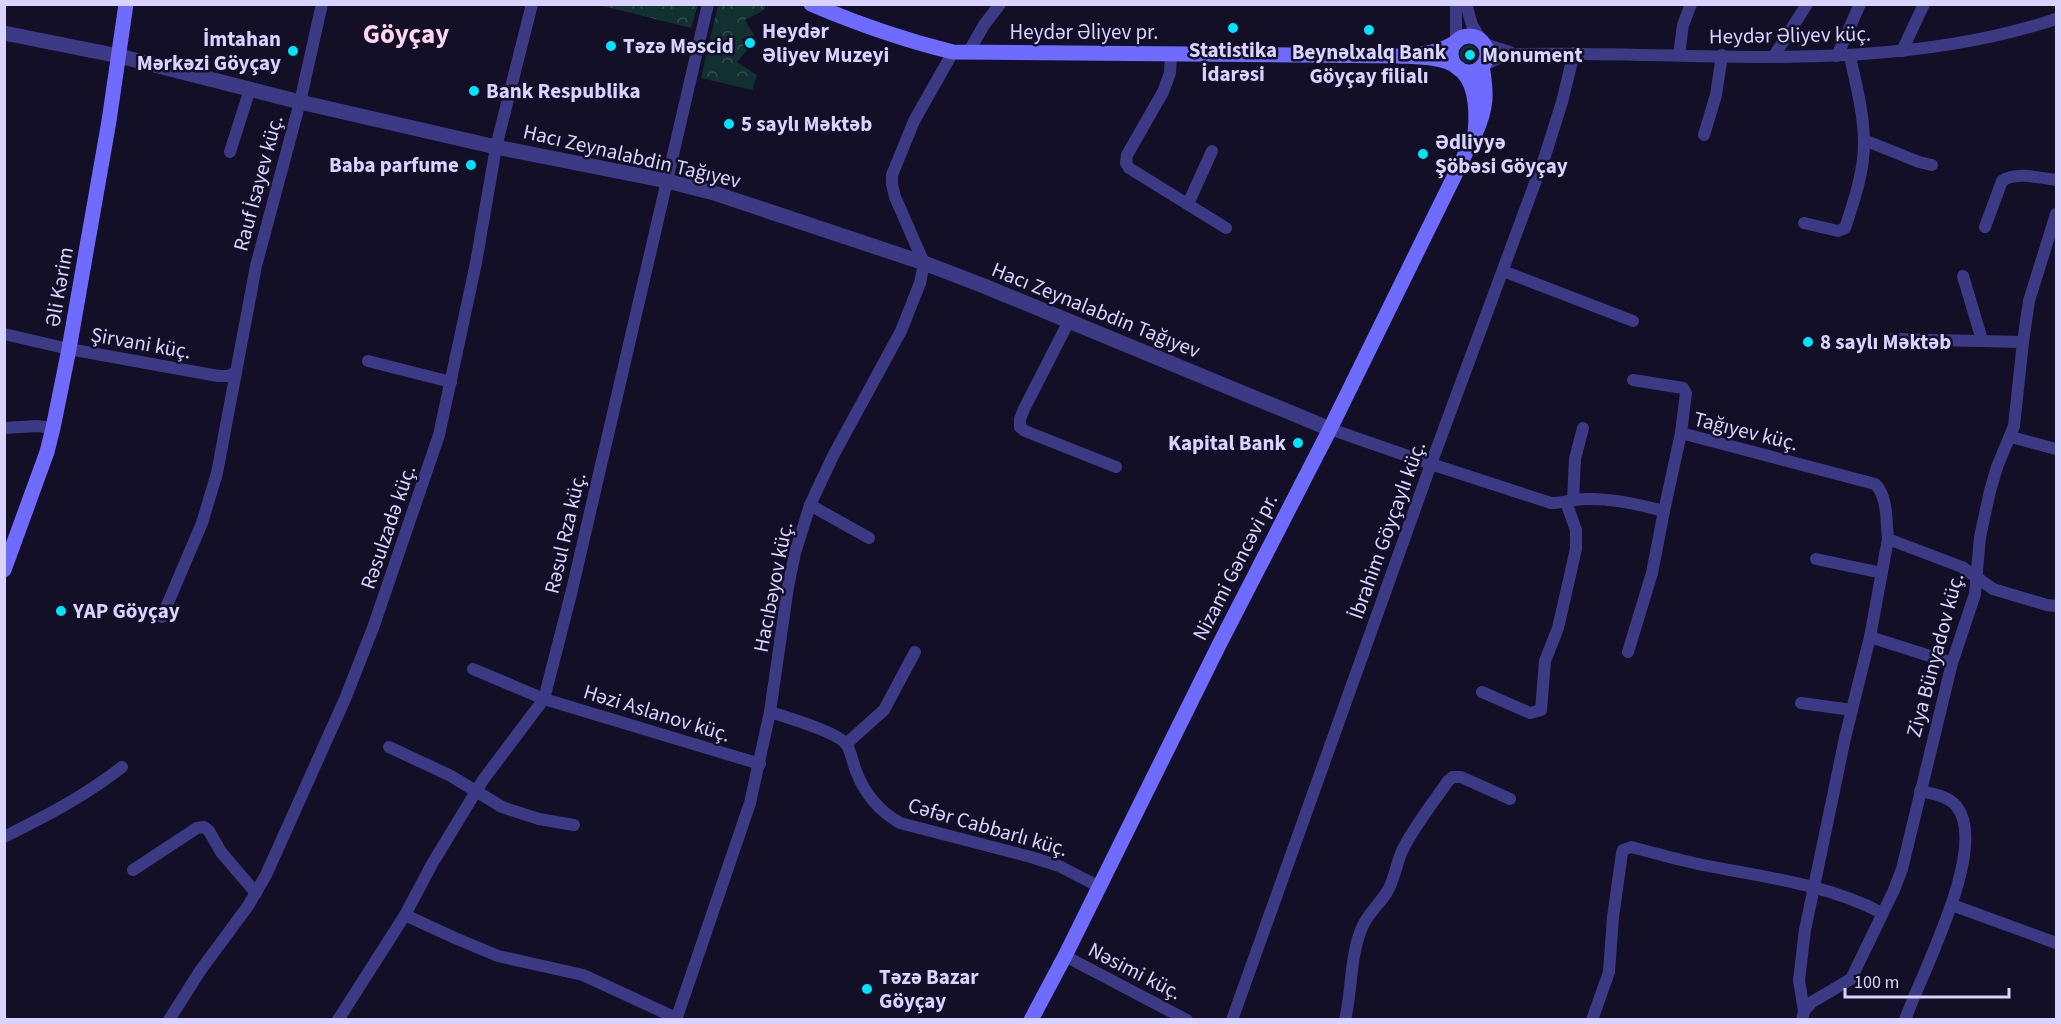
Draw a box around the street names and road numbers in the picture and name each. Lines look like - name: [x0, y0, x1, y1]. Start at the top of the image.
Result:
- street label: Heydər Əliyev pr.: [1010, 17, 1158, 47]
- street label: Heydər Əliyev küç.: [1709, 19, 1871, 51]
- street label: Rauf İsayev küç.: [225, 112, 291, 254]
- street label: Hacı Zeynalabdin Tağıyev: [520, 116, 744, 196]
- street label: Əli Kərim: [37, 245, 81, 329]
- street label: Hacı Zeynalabdin Tağıyev: [987, 254, 1205, 366]
- street label: Şirvani küç.: [88, 319, 194, 367]
- street label: Tağıyev küç.: [1691, 404, 1801, 458]
- street label: İbrahim Göyçaylı küç.: [1341, 437, 1433, 623]
- street label: Rəsulzadə küç.: [353, 461, 423, 593]
- street label: Rəsul Rza küç.: [536, 469, 594, 597]
- street label: Nizami Gəncəvi pr.: [1185, 488, 1285, 646]
- street label: Hacıbəyov küç.: [746, 519, 800, 655]
- street label: Ziya Bünyadov küç.: [1899, 569, 1971, 741]
- street label: Həzi Aslanov küç.: [580, 676, 734, 750]
- street label: Cəfər Cabbarlı küç.: [905, 790, 1071, 864]
- street label: Nəsimi küç.: [1083, 935, 1187, 1007]

